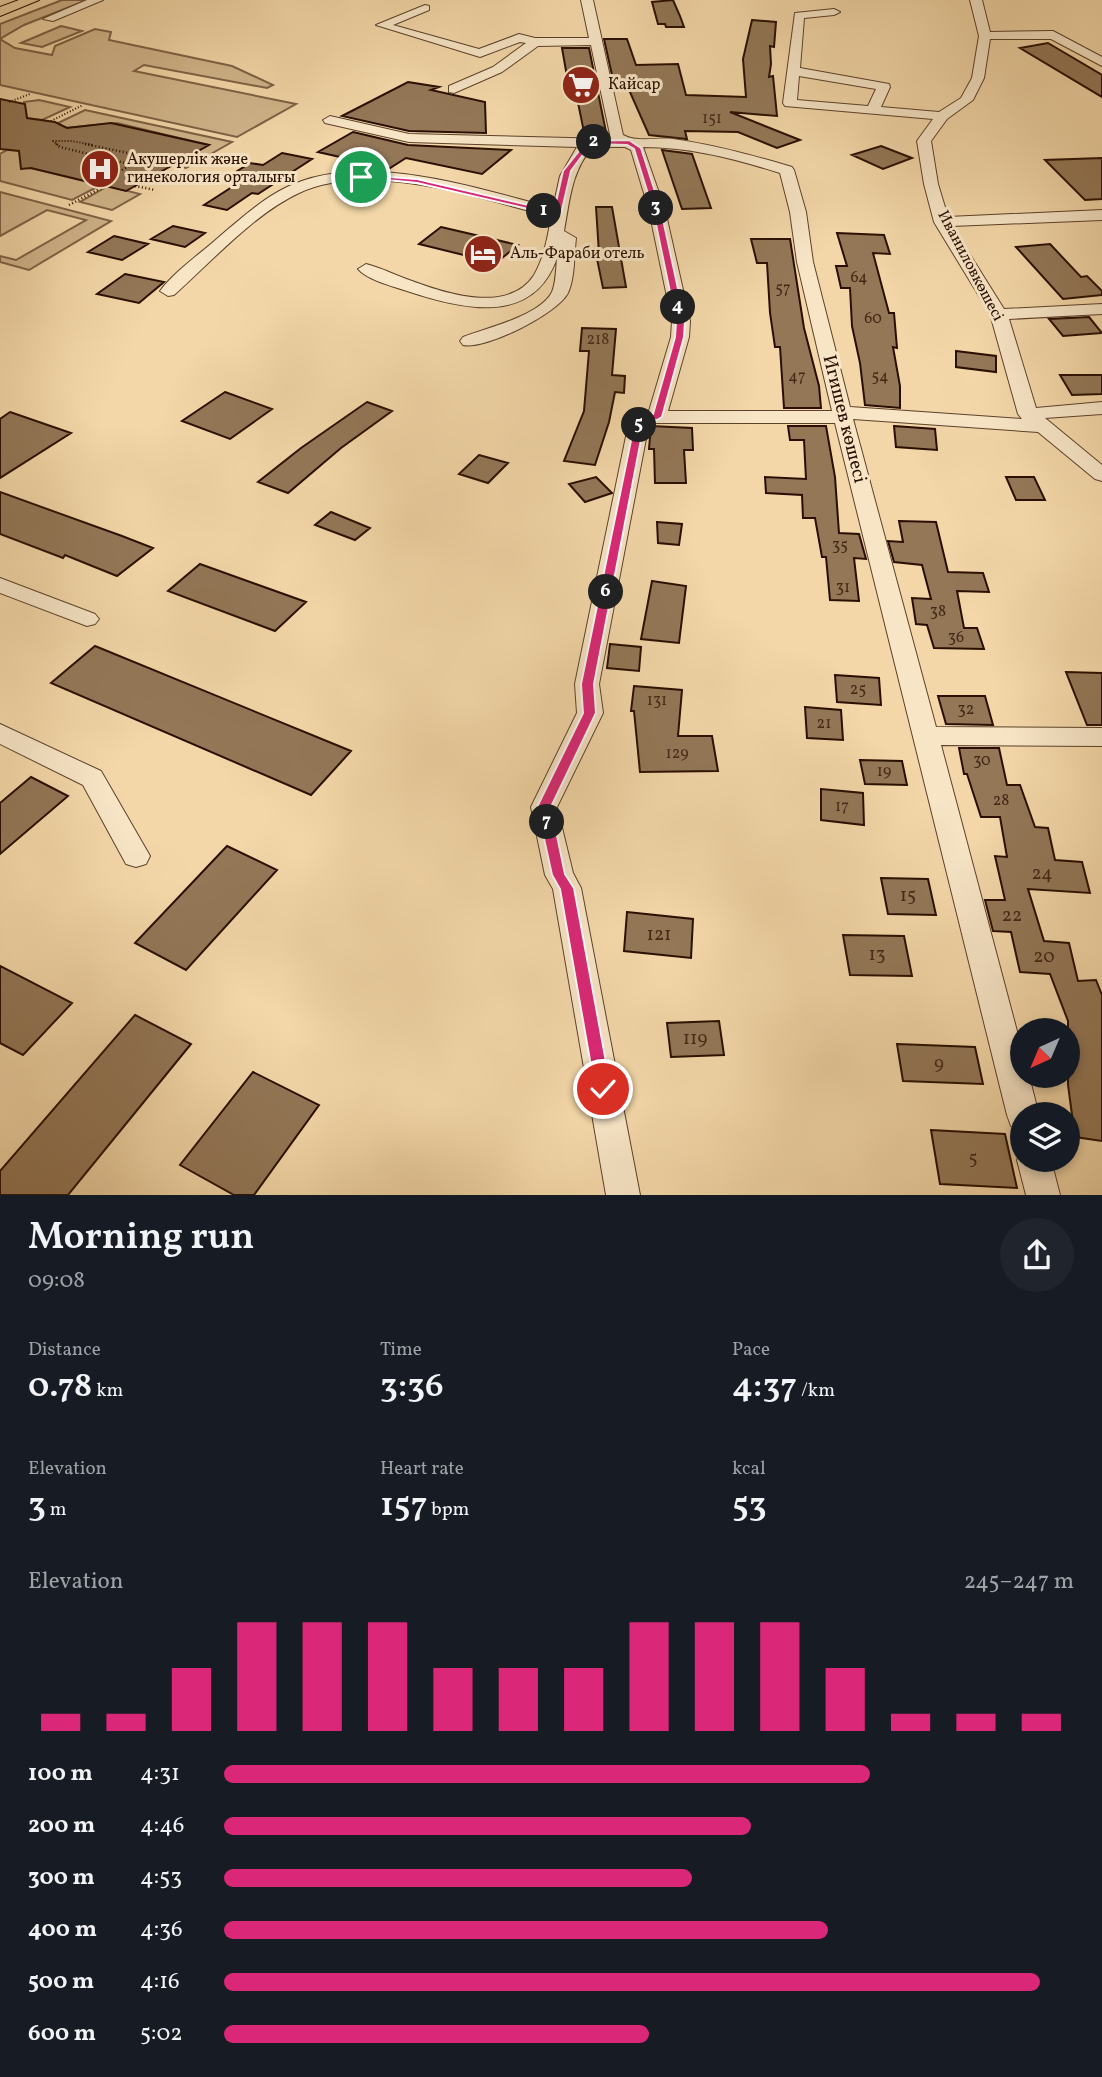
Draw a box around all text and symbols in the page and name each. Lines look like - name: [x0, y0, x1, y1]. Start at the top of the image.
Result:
- supermarket icon: Кайсар: [560, 64, 602, 106]
- place label: Кайсар: [608, 74, 660, 96]
- house number: 151: [702, 108, 722, 130]
- pin: 2: [576, 124, 612, 160]
- text: 2: [589, 128, 598, 154]
- pin: [331, 147, 391, 207]
- hospital icon: Акушерлік және гинекология орталығы: [79, 148, 121, 190]
- place label: Акушерлік және гинекология орталығы: [127, 149, 295, 189]
- icon: arrive: [342, 158, 380, 196]
- pin: 3: [638, 190, 674, 226]
- pin: 1: [526, 194, 562, 228]
- text: 3: [651, 194, 660, 220]
- text: 1: [540, 197, 547, 223]
- street label: Иваниловкөшесі: [932, 207, 1009, 325]
- hotel icon: Аль-Фараби отель: [462, 233, 504, 275]
- place label: Аль-Фараби отель: [510, 243, 645, 265]
- house number: 64: [850, 267, 868, 289]
- house number: 57: [775, 278, 791, 300]
- pin: 4: [660, 290, 696, 324]
- text: 4: [672, 293, 683, 319]
- house number: 60: [864, 308, 882, 330]
- house number: 218: [587, 329, 609, 351]
- street label: Игишев көшесі: [815, 352, 873, 486]
- house number: 47: [788, 366, 806, 388]
- house number: 54: [871, 366, 889, 388]
- pin: 5: [622, 408, 656, 442]
- text: 5: [634, 411, 643, 437]
- house number: 35: [832, 535, 848, 557]
- pin: 6: [588, 574, 624, 610]
- house number: 31: [836, 577, 850, 599]
- text: 6: [600, 578, 611, 604]
- house number: 38: [930, 601, 946, 623]
- house number: 36: [948, 627, 964, 649]
- house number: 25: [850, 679, 866, 701]
- house number: 131: [647, 690, 667, 712]
- house number: 32: [958, 699, 974, 721]
- house number: 21: [817, 713, 831, 735]
- house number: 129: [666, 743, 688, 765]
- house number: 30: [973, 750, 991, 772]
- house number: 19: [877, 761, 891, 783]
- house number: 28: [993, 790, 1009, 812]
- house number: 17: [835, 796, 849, 818]
- pin: 7: [530, 804, 564, 840]
- text: 7: [542, 808, 551, 834]
- house number: 24: [1032, 861, 1052, 887]
- house number: 15: [900, 883, 916, 909]
- house number: 22: [1002, 903, 1022, 929]
- house number: 121: [647, 922, 671, 948]
- house number: 13: [868, 942, 886, 968]
- house number: 20: [1033, 944, 1055, 970]
- north arrow: [1010, 1018, 1080, 1088]
- map controls: [1010, 1018, 1080, 1172]
- house number: 119: [683, 1026, 707, 1052]
- house number: 9: [934, 1051, 944, 1077]
- pin: [573, 1059, 633, 1119]
- icon: check: [584, 1070, 622, 1108]
- button: layers: [1010, 1102, 1080, 1172]
- house number: 5: [968, 1146, 978, 1172]
- text: Morning run: [28, 1212, 254, 1265]
- button: share: [1000, 1218, 1074, 1292]
- text: 09:08: [28, 1265, 85, 1297]
- text: Distance: [28, 1337, 101, 1363]
- text: Time: [380, 1337, 422, 1363]
- text: Pace: [732, 1337, 770, 1363]
- text: 0.78: [28, 1363, 92, 1411]
- text: 3:36: [380, 1363, 444, 1411]
- text: 4:37: [732, 1363, 797, 1411]
- text: km: [92, 1378, 123, 1404]
- text: /km: [797, 1378, 835, 1404]
- text: Elevation: [28, 1456, 107, 1482]
- text: Heart rate: [380, 1456, 464, 1482]
- text: kcal: [732, 1456, 766, 1482]
- text: 3: [28, 1482, 46, 1530]
- text: 157: [380, 1482, 428, 1530]
- text: 53: [732, 1482, 767, 1530]
- text: m: [46, 1497, 67, 1523]
- text: bpm: [428, 1497, 469, 1523]
- text: Elevation: [28, 1566, 124, 1598]
- text: 245–247 m: [964, 1566, 1074, 1598]
- text: 100 m: [28, 1758, 93, 1790]
- text: 4:31: [140, 1758, 180, 1790]
- text: 200 m: [28, 1810, 95, 1842]
- text: 4:46: [140, 1810, 184, 1842]
- text: 300 m: [28, 1862, 95, 1894]
- text: 4:53: [140, 1862, 182, 1894]
- text: 400 m: [28, 1914, 97, 1946]
- text: 4:36: [140, 1914, 183, 1946]
- text: 500 m: [28, 1966, 94, 1998]
- text: 4:16: [140, 1966, 180, 1998]
- text: 600 m: [28, 2018, 96, 2050]
- text: 5:02: [140, 2018, 183, 2050]

